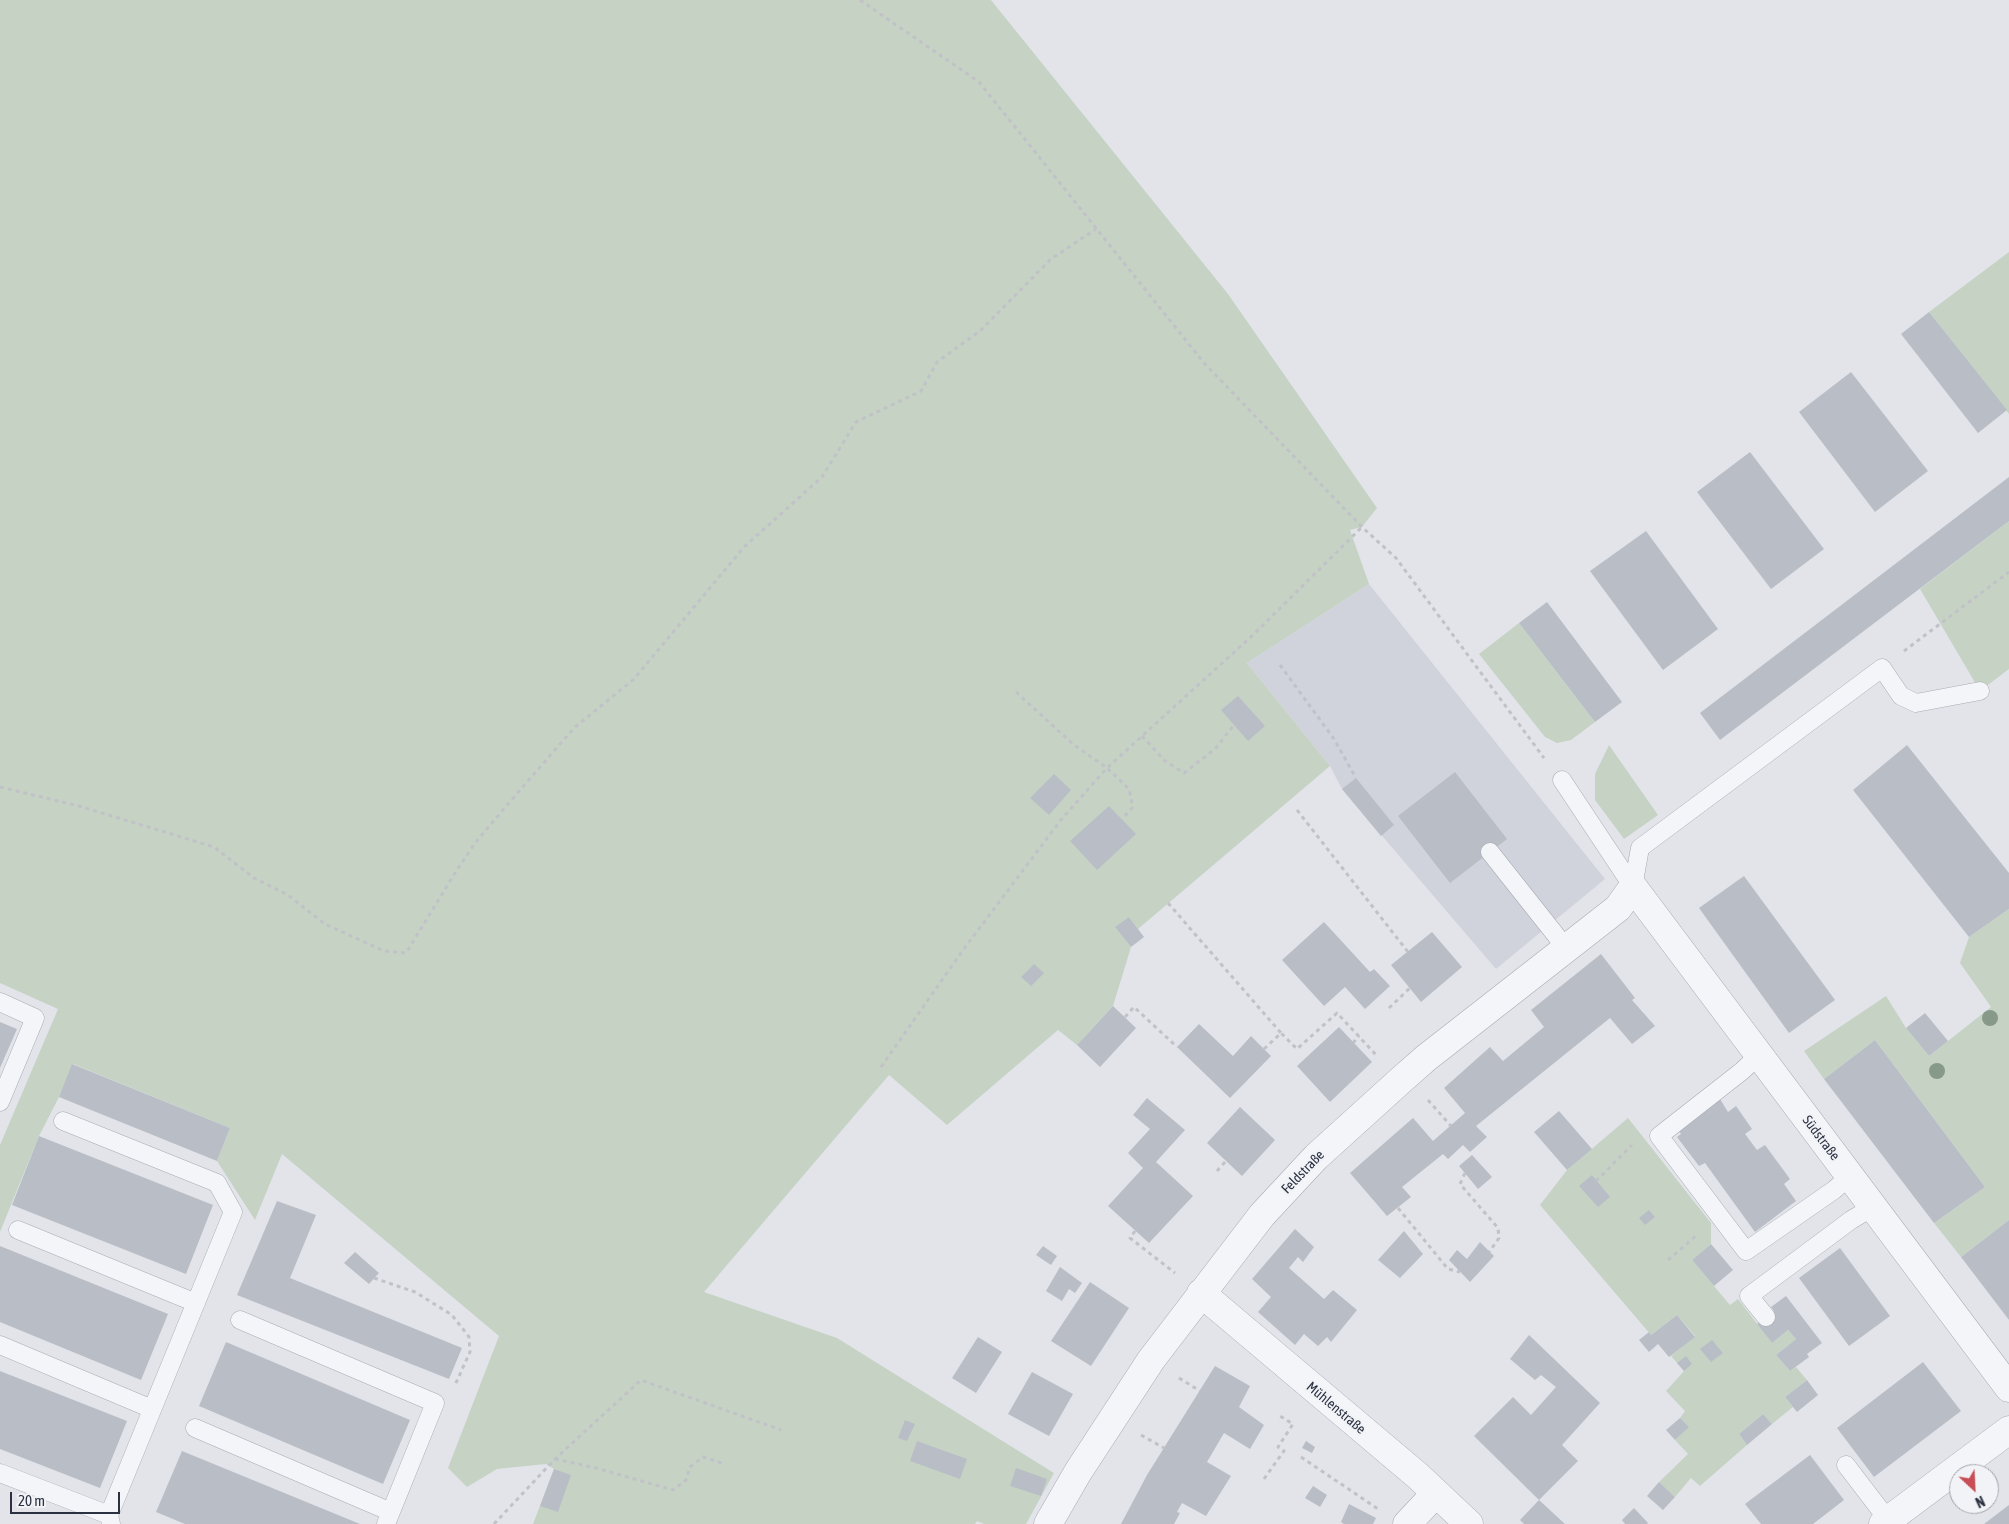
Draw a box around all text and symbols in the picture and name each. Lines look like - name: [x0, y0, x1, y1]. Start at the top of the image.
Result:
- street label: Südstraße: [1799, 1112, 1843, 1164]
- street label: Feldstraße: [1278, 1147, 1328, 1197]
- street label: Mühlenstraße: [1303, 1378, 1369, 1438]
- north arrow: [1949, 1464, 1999, 1514]
- scale bar: [12, 1482, 122, 1514]
- text: 20 m: [18, 1492, 45, 1509]
- text: N: [1973, 1493, 1987, 1511]

